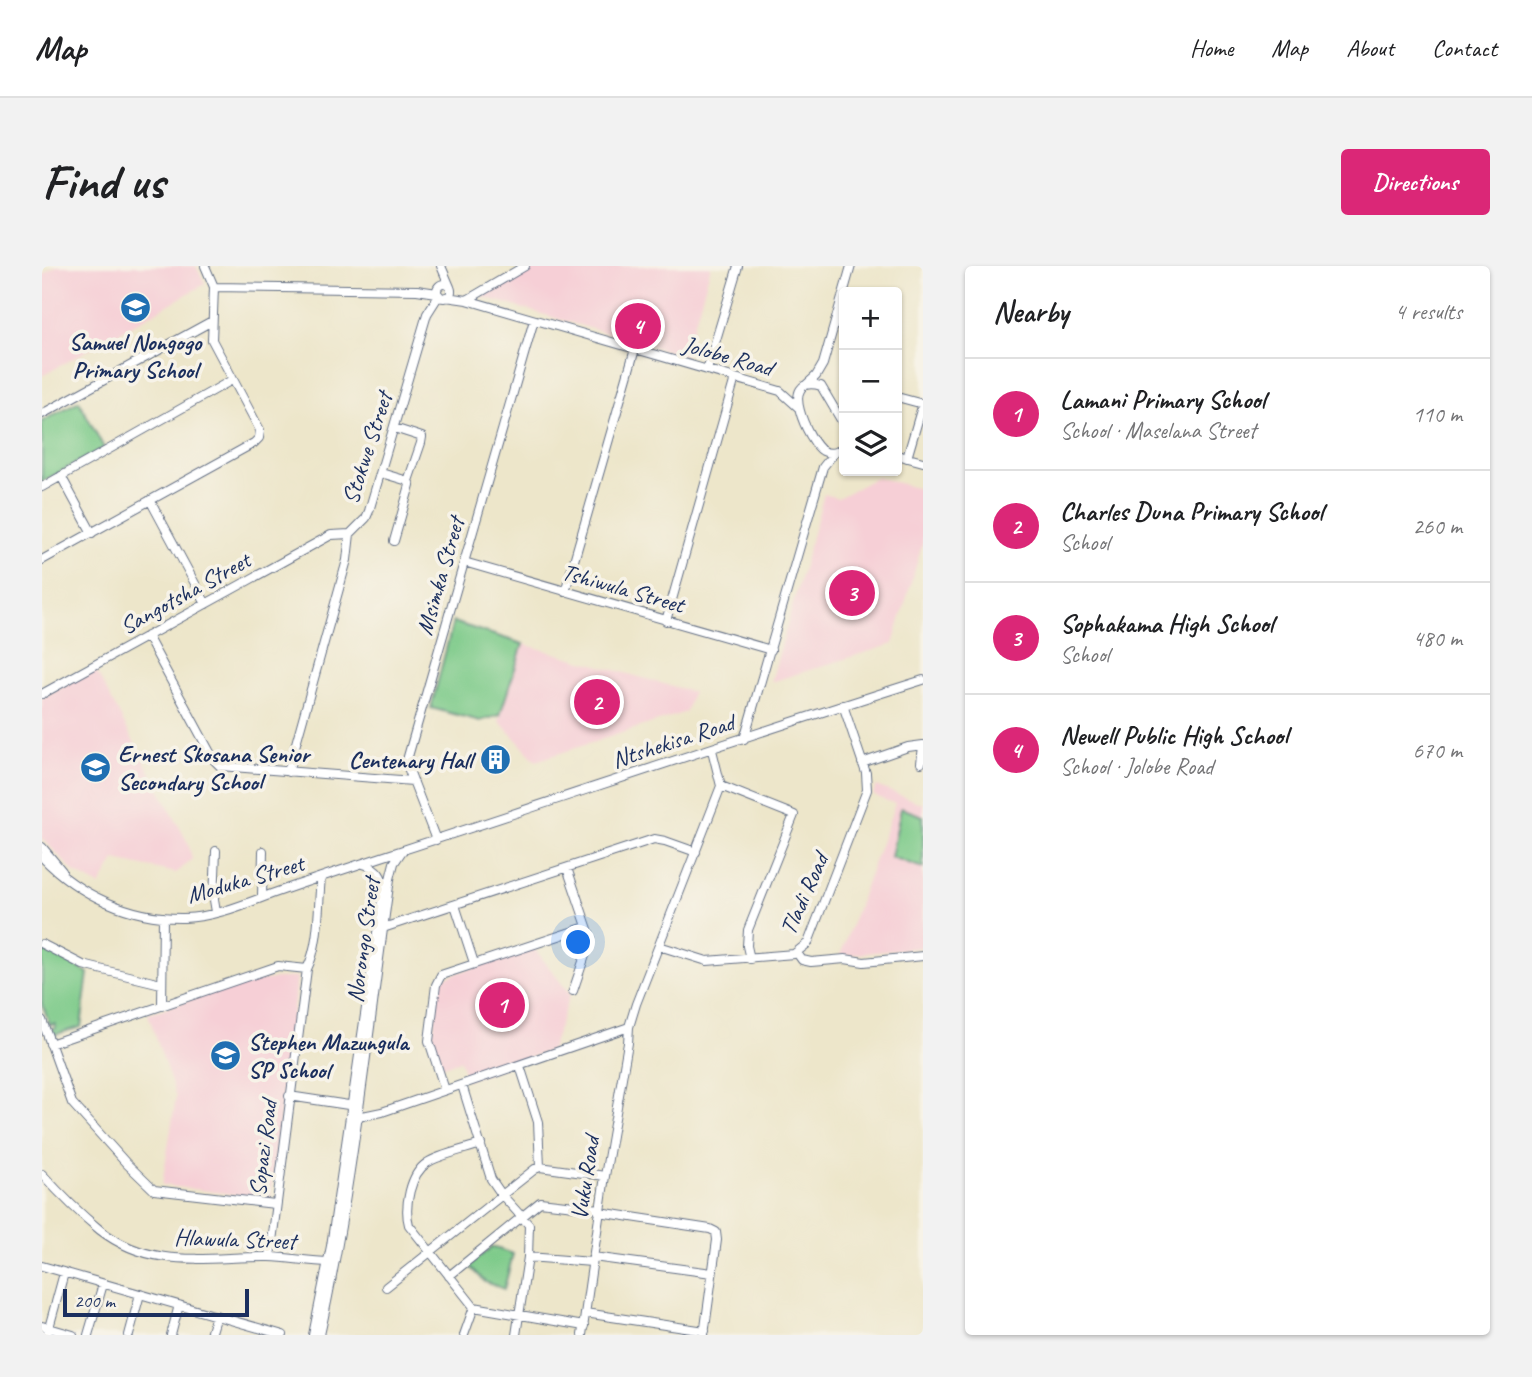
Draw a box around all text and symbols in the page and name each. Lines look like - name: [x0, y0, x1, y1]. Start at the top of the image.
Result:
- text: Map: [35, 27, 86, 69]
- text: Home: [1190, 33, 1233, 63]
- text: Map: [1271, 33, 1308, 63]
- text: About: [1346, 33, 1394, 63]
- text: Contact: [1432, 33, 1497, 63]
- button: Directions: [1341, 149, 1490, 215]
- text: Find us: [42, 151, 164, 213]
- map controls: [839, 287, 902, 476]
- button: +: [839, 287, 902, 350]
- school or university icon: Samuel Nongogo Primary School: [118, 291, 152, 325]
- text: Nearby: [993, 293, 1069, 331]
- text: 4 results: [1395, 297, 1462, 326]
- pin: 4: [615, 300, 661, 352]
- place label: Samuel Nongogo Primary School: [69, 327, 204, 385]
- street label: Jolobe Road: [679, 329, 780, 384]
- button: −: [839, 350, 902, 413]
- text: Lamani Primary School: [1060, 383, 1265, 416]
- street label: Stokwe Street: [335, 385, 400, 508]
- text: 1: [1011, 400, 1021, 429]
- text: 110 m: [1413, 400, 1462, 429]
- button: layers: [839, 413, 902, 476]
- text: School · Maselana Street: [1060, 416, 1256, 445]
- text: Charles Duna Primary School: [1060, 495, 1323, 528]
- street label: Msimka Street: [409, 511, 472, 638]
- text: 2: [1011, 512, 1021, 541]
- text: 260 m: [1413, 512, 1462, 541]
- text: School: [1060, 528, 1109, 557]
- street label: Sangotsha Street: [115, 544, 257, 641]
- street label: Tshiwula Street: [559, 556, 689, 620]
- pin: 3: [829, 567, 875, 619]
- text: Sophakama High School: [1060, 607, 1274, 640]
- text: 3: [1011, 624, 1021, 653]
- text: 480 m: [1413, 624, 1462, 653]
- text: School: [1060, 640, 1109, 669]
- pin: 2: [574, 676, 620, 728]
- street label: Ntshekisa Road: [608, 706, 741, 775]
- text: Newell Public High School: [1060, 719, 1288, 752]
- text: 4: [1011, 736, 1021, 765]
- text: 670 m: [1413, 736, 1462, 765]
- place label: Ernest Skosana Senior Secondary School: [118, 739, 311, 797]
- building icon: Centenary Hall: [478, 743, 512, 777]
- place label: Centenary Hall: [349, 745, 477, 775]
- school or university icon: Ernest Skosana Senior Secondary School: [78, 751, 112, 785]
- text: School · Jolobe Road: [1060, 752, 1213, 781]
- street label: Tladi Road: [773, 845, 837, 939]
- street label: Moduka Street: [183, 847, 309, 910]
- street label: Norongo Street: [339, 873, 387, 1004]
- your location: [561, 925, 595, 959]
- pin: 1: [479, 979, 525, 1031]
- place label: Stephen Mazungula SP School: [248, 1027, 410, 1085]
- school or university icon: Stephen Mazungula SP School: [208, 1039, 242, 1073]
- street label: Sopazi Road: [242, 1095, 284, 1198]
- street label: Vuku Road: [564, 1131, 607, 1222]
- street label: Hlawula Street: [174, 1222, 299, 1256]
- scale bar: [63, 1286, 248, 1318]
- text: 200 m: [74, 1289, 115, 1313]

